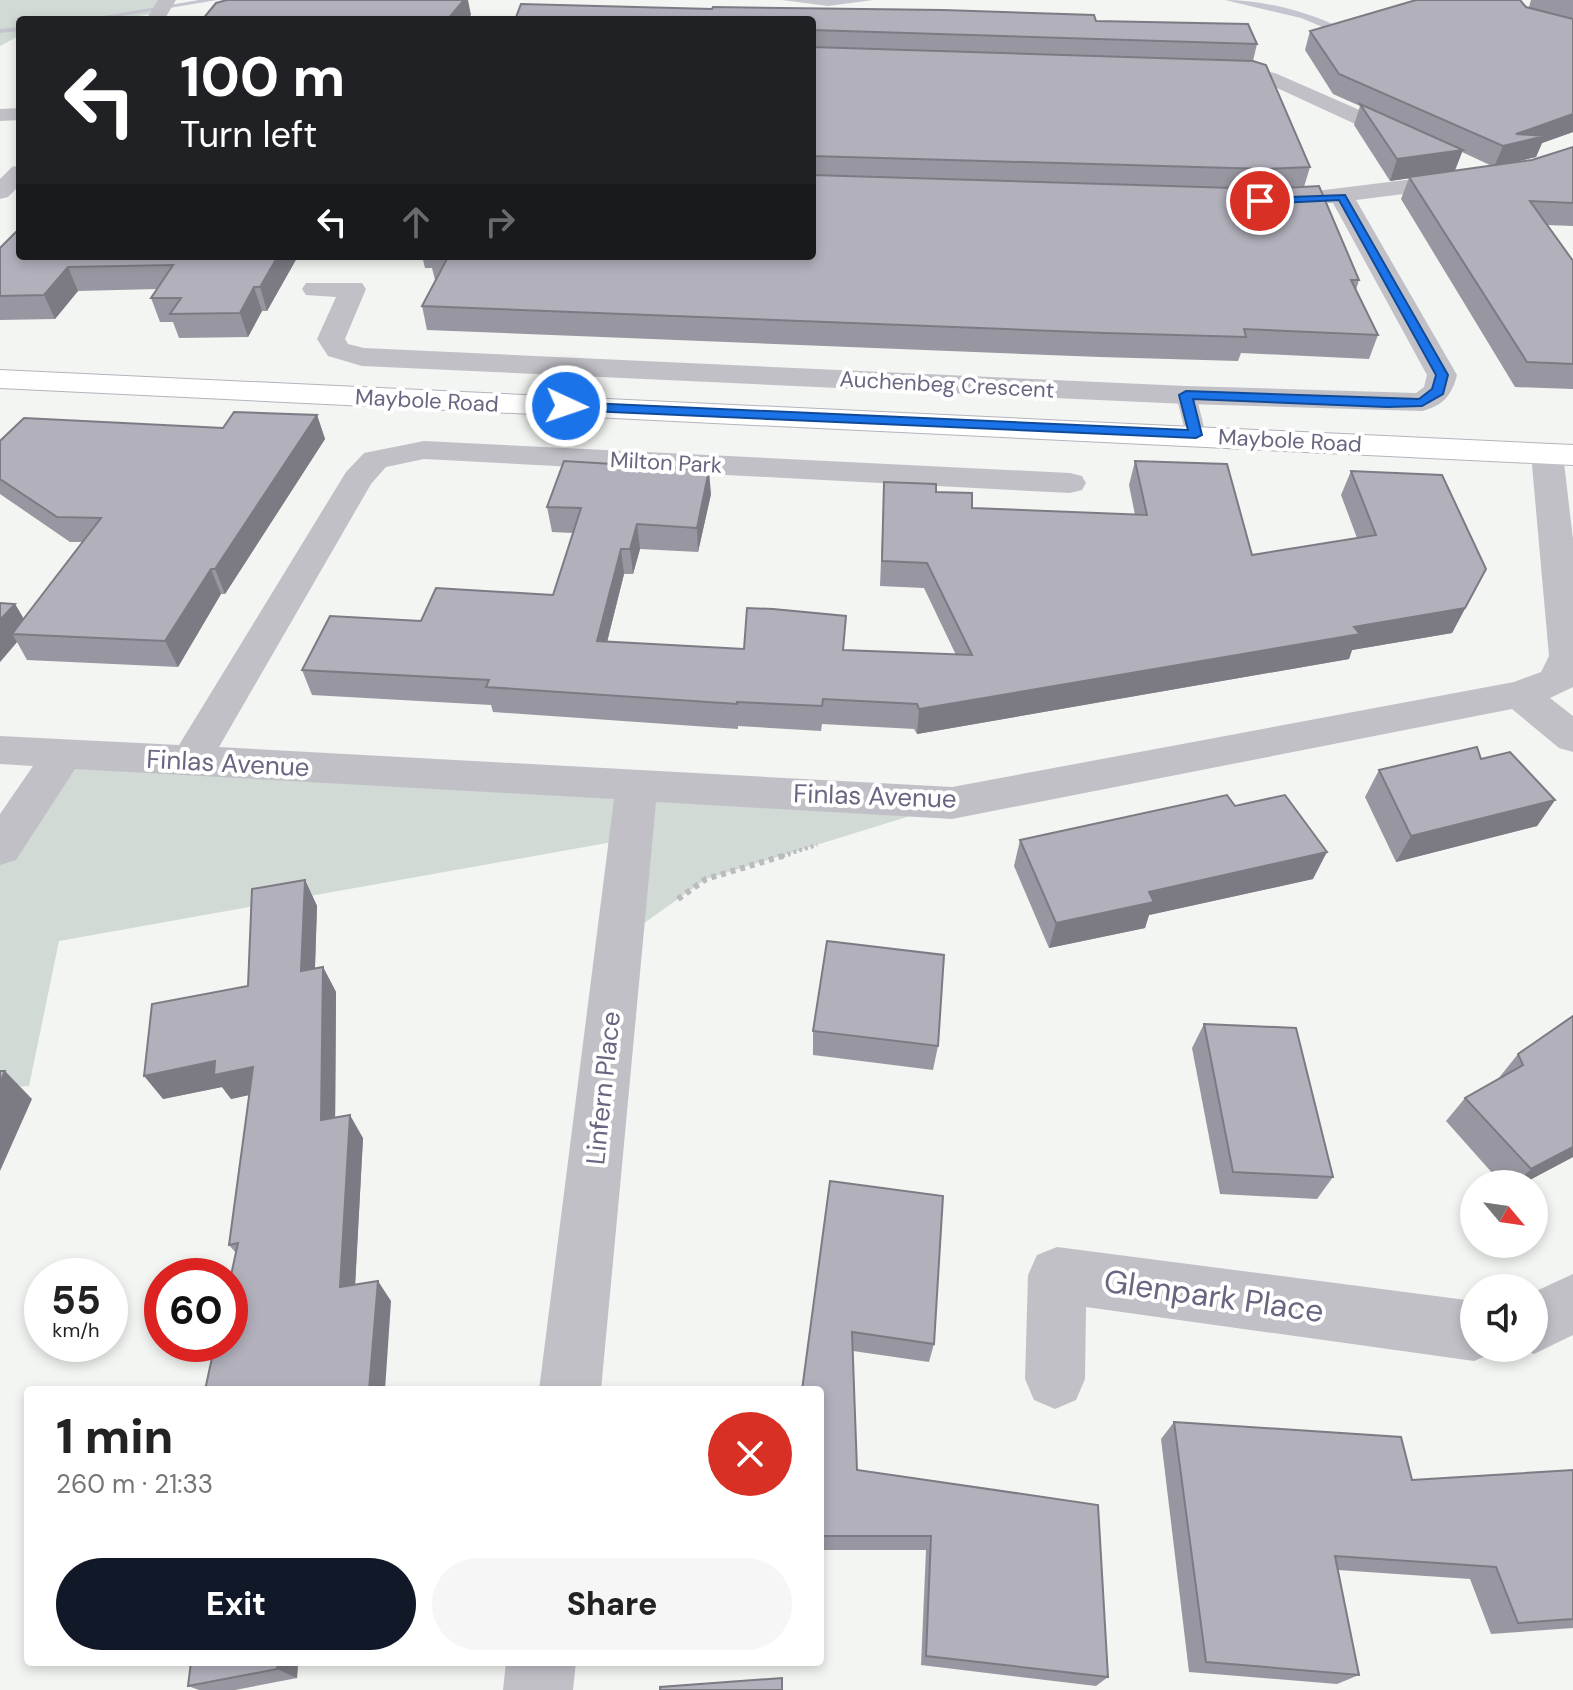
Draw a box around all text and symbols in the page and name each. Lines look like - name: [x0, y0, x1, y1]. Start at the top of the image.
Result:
- text: 100 m: [180, 40, 345, 113]
- icon: left: [48, 48, 152, 152]
- text: Turn left: [180, 111, 317, 158]
- pin: [1226, 167, 1294, 235]
- icon: arrive: [1238, 179, 1282, 223]
- icon: left: [310, 200, 354, 244]
- icon: ahead: [394, 200, 438, 244]
- icon: right: [478, 200, 522, 244]
- position arrow: [524, 364, 608, 448]
- street label: Auchenbeg Crescent: [839, 364, 1055, 405]
- street label: Maybole Road: [354, 382, 499, 419]
- street label: Maybole Road: [1217, 422, 1362, 459]
- street label: Milton Park: [609, 445, 723, 480]
- street label: Finlas Avenue: [146, 742, 310, 784]
- street label: Finlas Avenue: [793, 776, 957, 816]
- street label: Linfern Place: [578, 1010, 628, 1166]
- north arrow: [1460, 1170, 1548, 1258]
- map controls: [1460, 1170, 1548, 1362]
- speed limit sign: 60: [144, 1258, 248, 1362]
- street label: Glenpark Place: [1101, 1260, 1327, 1332]
- text: 55: [51, 1274, 101, 1326]
- button: sound: [1460, 1274, 1548, 1362]
- text: km/h: [52, 1317, 100, 1343]
- text: 1 min: [56, 1405, 173, 1468]
- button: close: [708, 1412, 792, 1496]
- text: 260 m · 21:33: [56, 1467, 213, 1501]
- button: Exit: [56, 1558, 416, 1650]
- button: Share: [432, 1558, 792, 1650]

